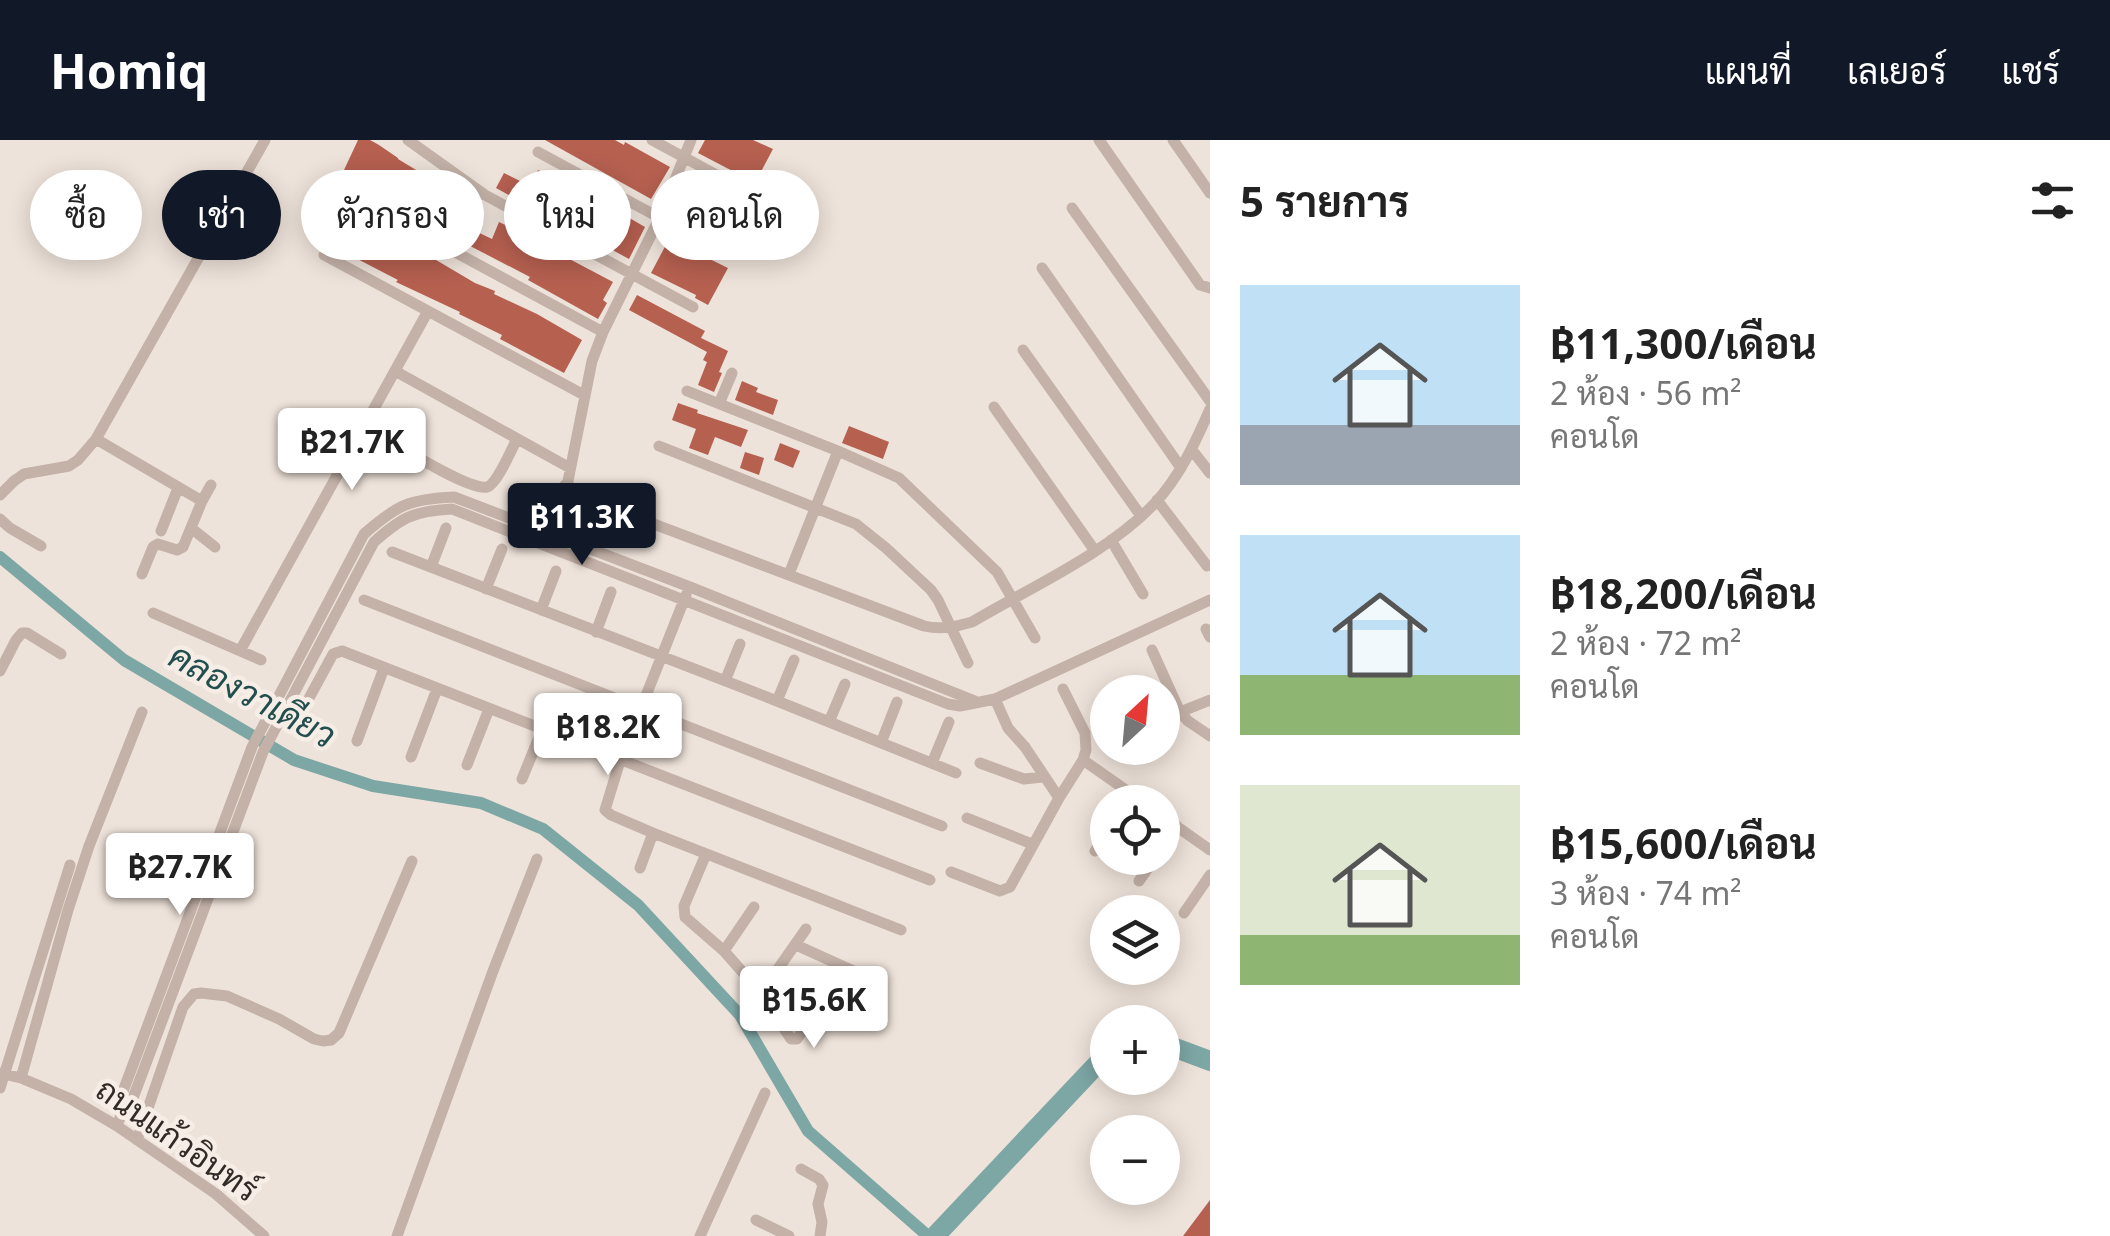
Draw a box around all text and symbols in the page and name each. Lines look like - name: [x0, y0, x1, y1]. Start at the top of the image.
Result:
- text: Homiq: [50, 38, 208, 103]
- text: แผนที่: [1705, 47, 1792, 94]
- text: เลเยอร์: [1847, 47, 1947, 94]
- text: แชร์: [2002, 47, 2060, 94]
- chip: ซื้อ: [30, 170, 142, 260]
- chip: เช่า: [162, 170, 281, 260]
- chip: ตัวกรอง: [301, 170, 484, 260]
- chip: ใหม่: [504, 170, 631, 260]
- chip: คอนโด: [651, 170, 819, 260]
- text: 5 รายการ: [1240, 172, 1409, 229]
- icon: filters: [2025, 173, 2080, 228]
- text: ฿11,300/เดือน: [1550, 314, 1817, 371]
- icon: home: [1320, 325, 1440, 445]
- text: 2 ห้อง · 56 m²: [1550, 371, 1742, 414]
- pin: ฿21.7K: [271, 408, 433, 493]
- text: คอนโด: [1550, 414, 1640, 457]
- text: ฿21.7K: [300, 419, 404, 462]
- pin: ฿11.3K: [501, 483, 663, 568]
- text: ฿11.3K: [530, 494, 634, 537]
- text: ฿18,200/เดือน: [1550, 564, 1817, 621]
- icon: home: [1320, 575, 1440, 695]
- text: 2 ห้อง · 72 m²: [1550, 621, 1742, 664]
- water label: คลองวาเดียว: [161, 631, 344, 758]
- text: คอนโด: [1550, 664, 1640, 707]
- north arrow: [1090, 675, 1180, 765]
- map controls: [1090, 675, 1180, 1205]
- pin: ฿18.2K: [527, 693, 689, 778]
- text: ฿18.2K: [556, 704, 660, 747]
- button: locate: [1090, 785, 1180, 875]
- text: ฿15,600/เดือน: [1550, 814, 1817, 871]
- icon: home: [1320, 825, 1440, 945]
- pin: ฿27.7K: [99, 833, 261, 918]
- text: ฿27.7K: [128, 844, 232, 887]
- text: 3 ห้อง · 74 m²: [1550, 871, 1742, 914]
- button: layers: [1090, 895, 1180, 985]
- text: คอนโด: [1550, 914, 1640, 957]
- pin: ฿15.6K: [733, 966, 895, 1051]
- text: ฿15.6K: [762, 977, 866, 1020]
- button: +: [1090, 1005, 1180, 1095]
- street label: ถนนแก้วอินทร์: [88, 1067, 267, 1210]
- button: −: [1090, 1115, 1180, 1205]

